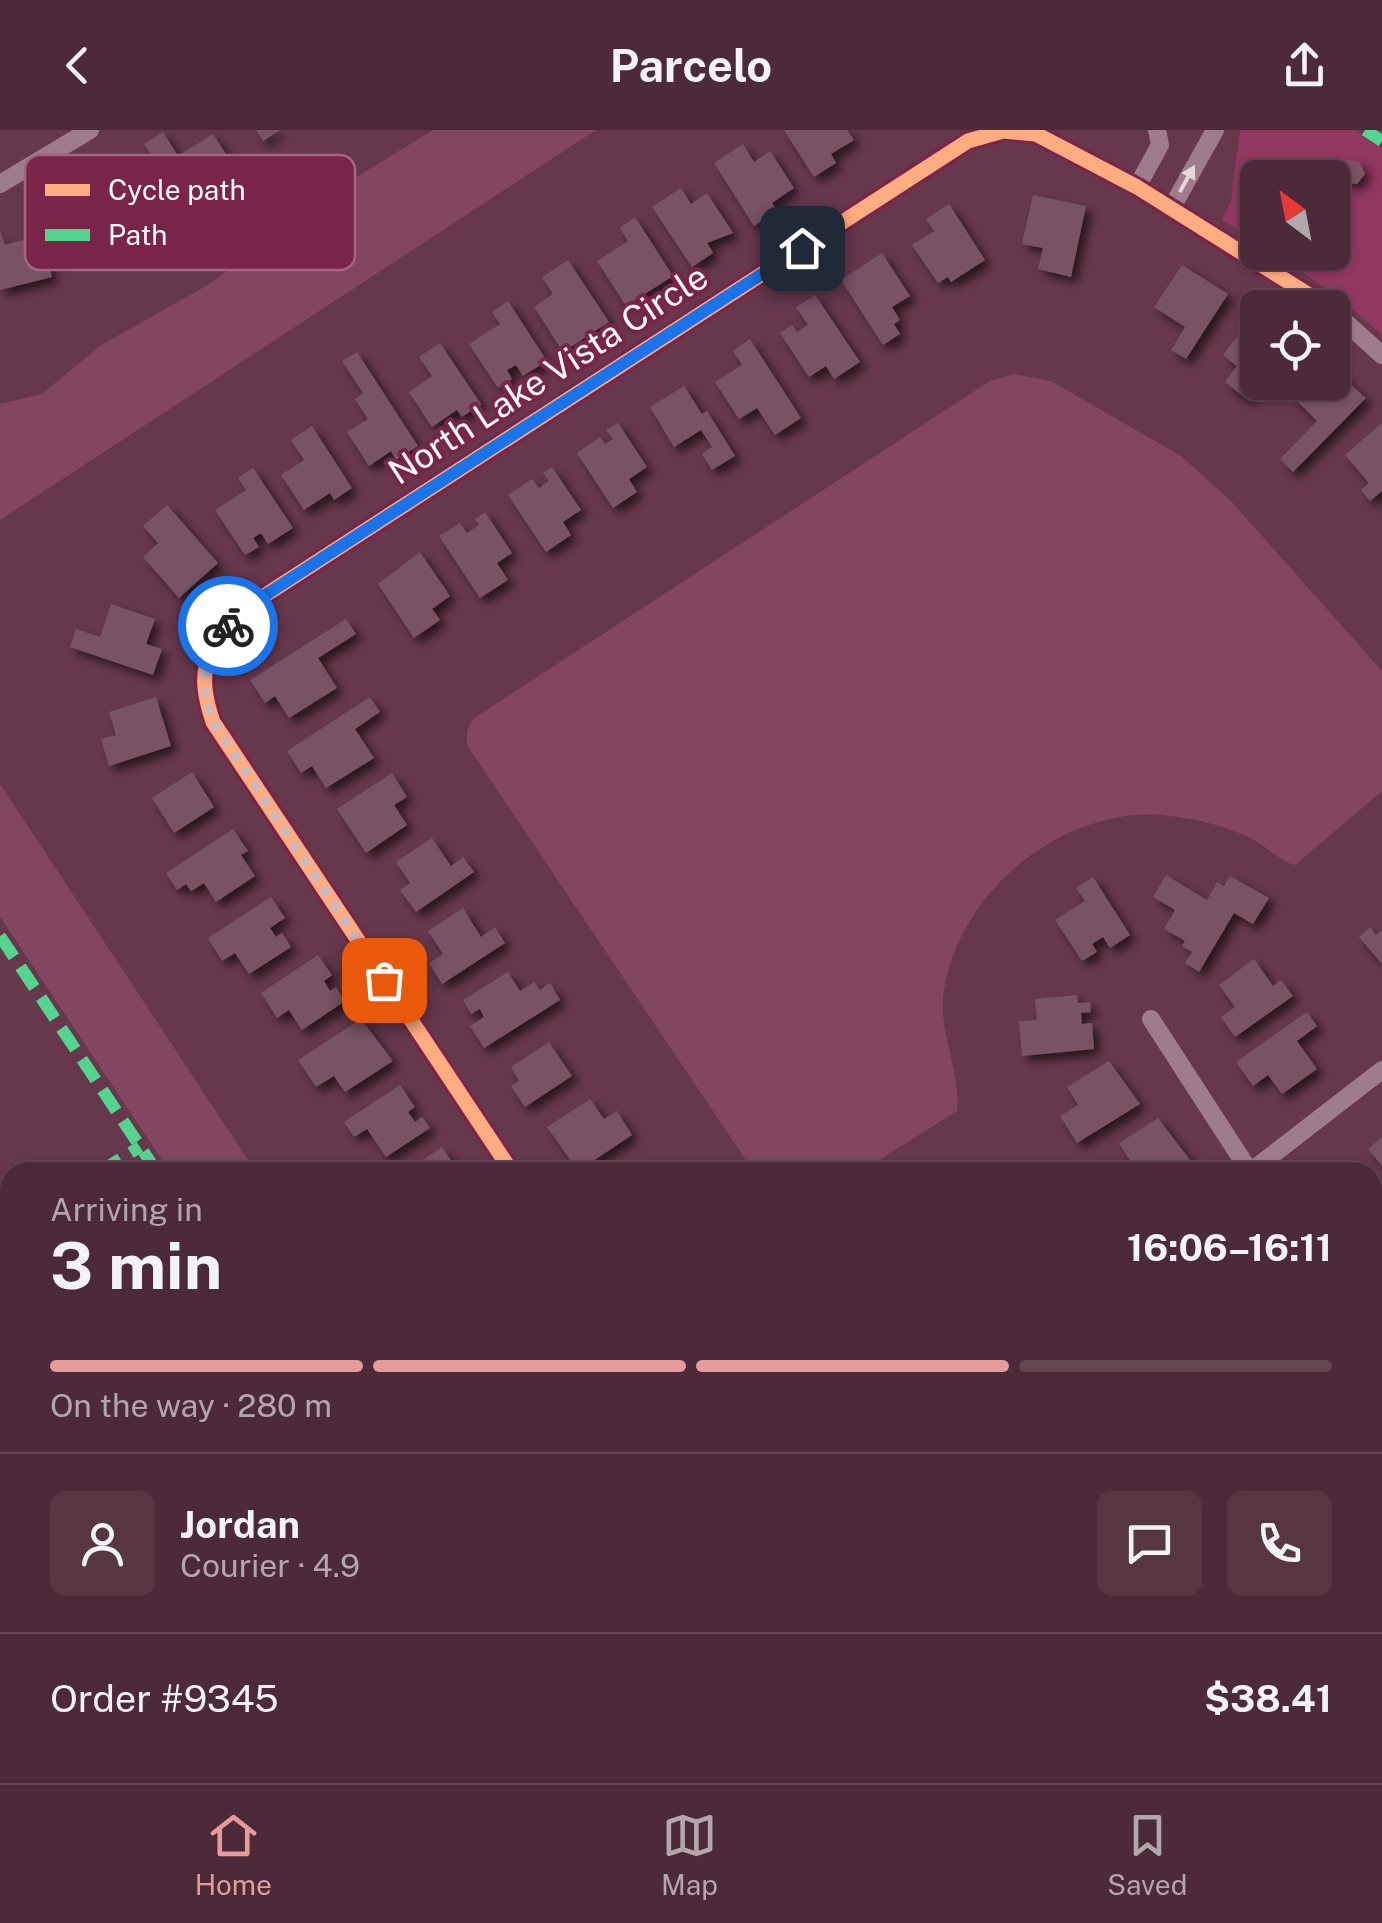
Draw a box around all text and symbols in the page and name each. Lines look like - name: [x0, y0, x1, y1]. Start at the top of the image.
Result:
- icon: back: [50, 38, 105, 93]
- icon: share: [1277, 38, 1332, 93]
- text: Parcelo: [610, 39, 772, 92]
- legend: [25, 155, 355, 270]
- north arrow: [1240, 160, 1350, 270]
- map controls: [1240, 160, 1350, 400]
- one-way arrow: [1178, 165, 1196, 193]
- text: Cycle path: [108, 173, 246, 206]
- pin: [760, 206, 845, 291]
- text: Path: [108, 218, 167, 251]
- icon: home: [775, 221, 830, 276]
- street label: North Lake Vista Circle: [381, 255, 715, 493]
- button: locate: [1240, 290, 1350, 400]
- courier: [178, 576, 278, 676]
- icon: bike: [201, 599, 256, 654]
- pin: [342, 938, 427, 1023]
- icon: bag: [357, 953, 412, 1008]
- text: Arriving in: [50, 1191, 203, 1228]
- text: 16:06–16:11: [1127, 1225, 1332, 1270]
- text: 3 min: [50, 1227, 222, 1304]
- text: On the way · 280 m: [50, 1387, 332, 1424]
- button: person: [50, 1491, 155, 1596]
- button: chat: [1097, 1491, 1202, 1596]
- button: phone: [1227, 1491, 1332, 1596]
- text: Jordan: [180, 1502, 300, 1547]
- text: Courier · 4.9: [180, 1547, 360, 1584]
- text: Order #9345: [50, 1676, 279, 1721]
- text: $38.41: [1204, 1676, 1332, 1721]
- tab: Home: [195, 1808, 272, 1901]
- tab: Map: [661, 1808, 718, 1901]
- tab: Saved: [1107, 1808, 1187, 1901]

